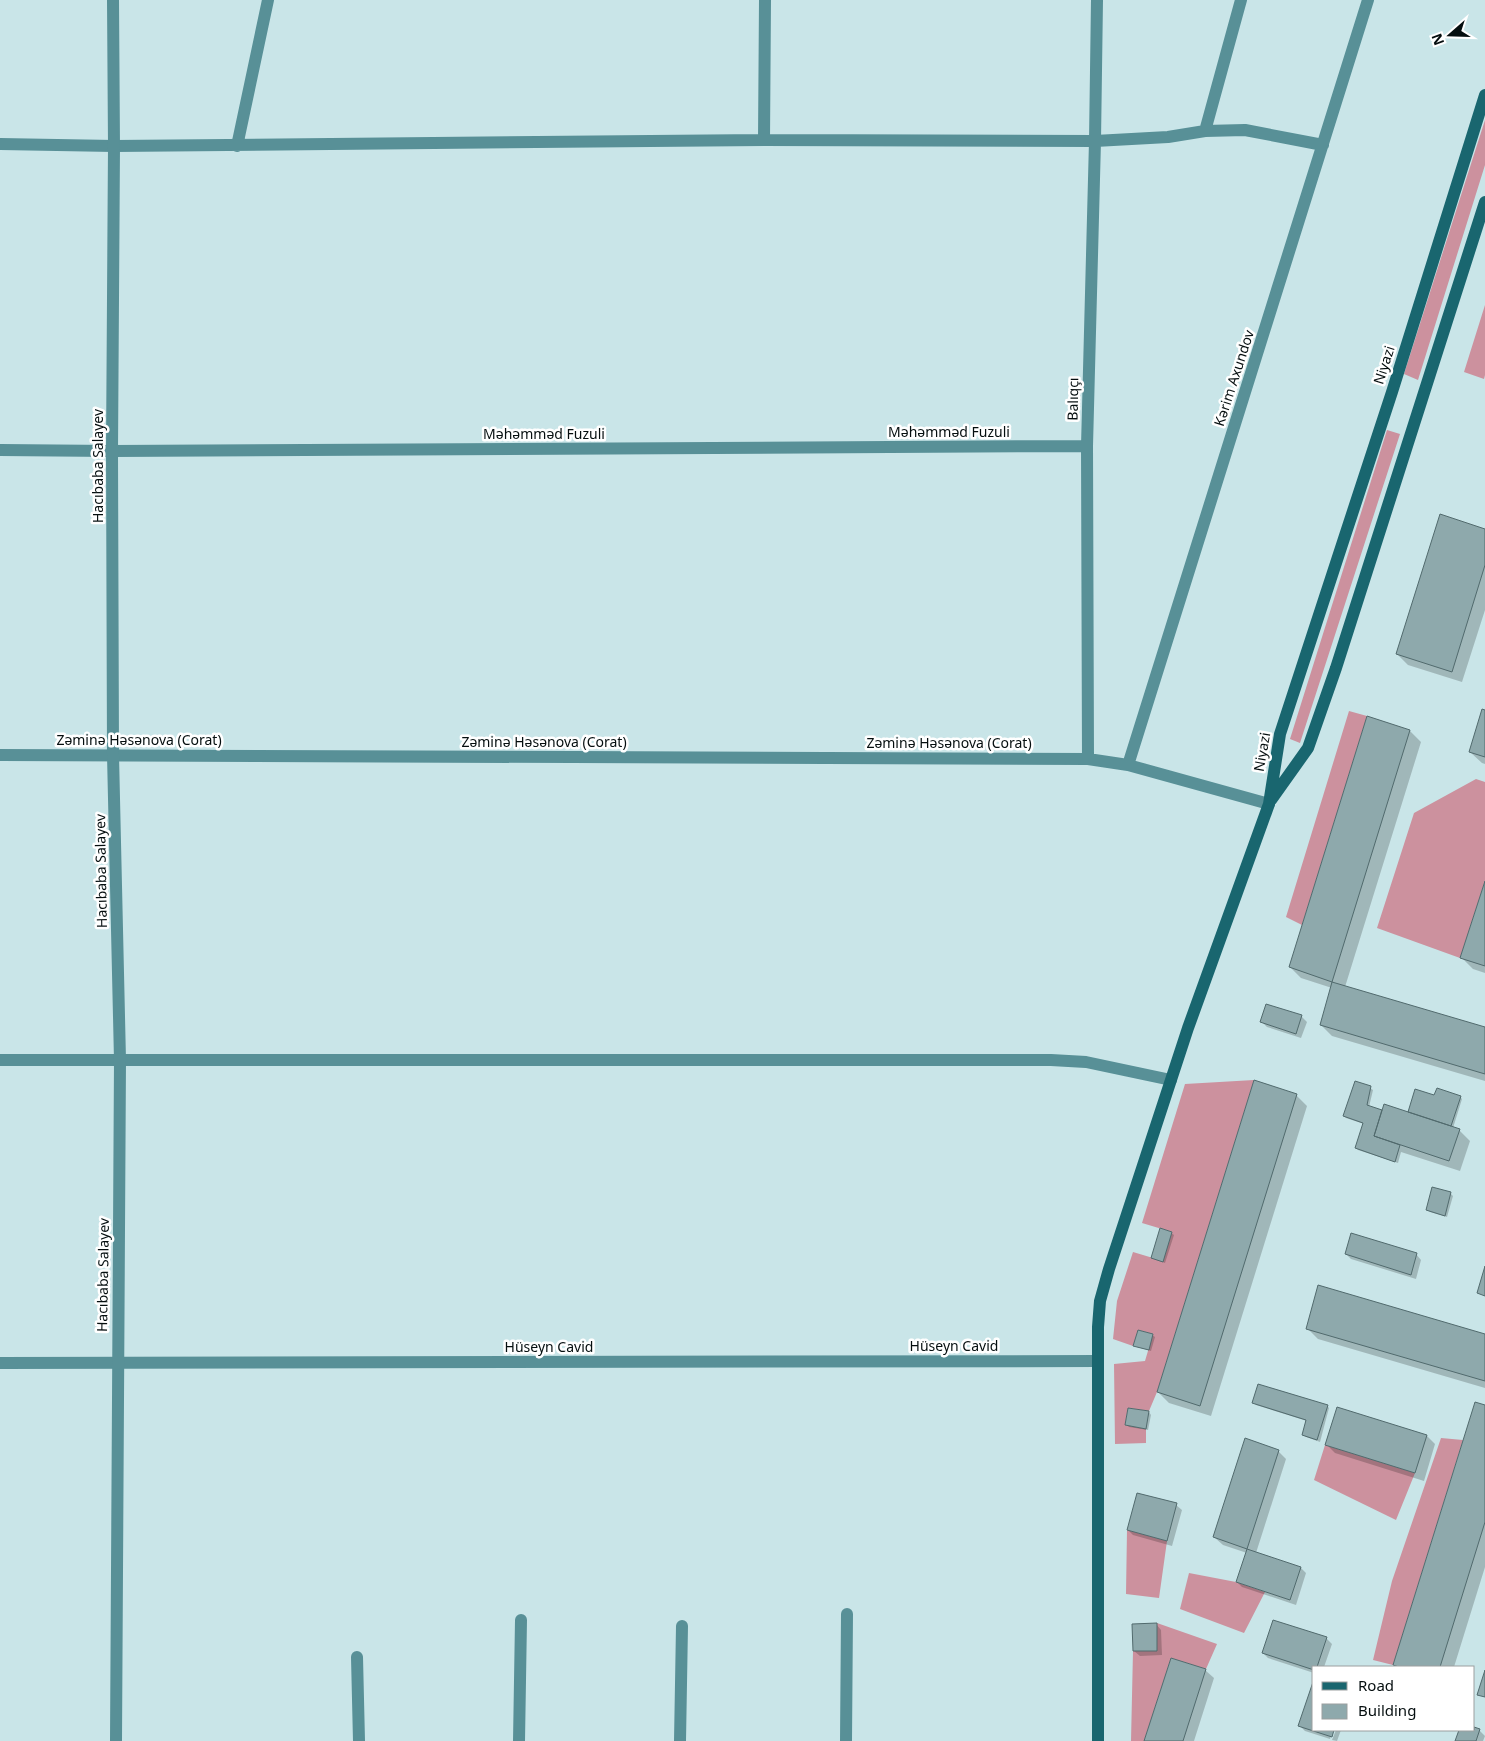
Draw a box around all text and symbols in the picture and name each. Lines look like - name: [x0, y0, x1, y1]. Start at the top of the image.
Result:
- north arrow: [1425, 10, 1475, 60]
- text: N: [1426, 31, 1448, 48]
- street label: Kərim Axundov: [1209, 326, 1258, 428]
- street label: Niyazi: [1368, 343, 1399, 387]
- street label: Balıqçı: [1063, 377, 1082, 421]
- street label: Hacıbaba Salayev: [88, 408, 107, 523]
- street label: Məhəmməd Fuzuli: [888, 422, 1010, 441]
- street label: Məhəmməd Fuzuli: [483, 424, 605, 443]
- street label: Zəminə Həsənova (Corat): [56, 730, 222, 749]
- street label: Niyazi: [1249, 731, 1274, 773]
- street label: Zəminə Həsənova (Corat): [461, 732, 627, 751]
- street label: Zəminə Həsənova (Corat): [866, 733, 1032, 752]
- street label: Hacıbaba Salayev: [90, 813, 111, 928]
- street label: Hacıbaba Salayev: [92, 1217, 113, 1332]
- street label: Hüseyn Cavid: [910, 1336, 998, 1355]
- street label: Hüseyn Cavid: [505, 1337, 593, 1356]
- legend: [1312, 1666, 1475, 1731]
- text: Road: [1358, 1675, 1394, 1695]
- text: Building: [1358, 1700, 1416, 1720]

